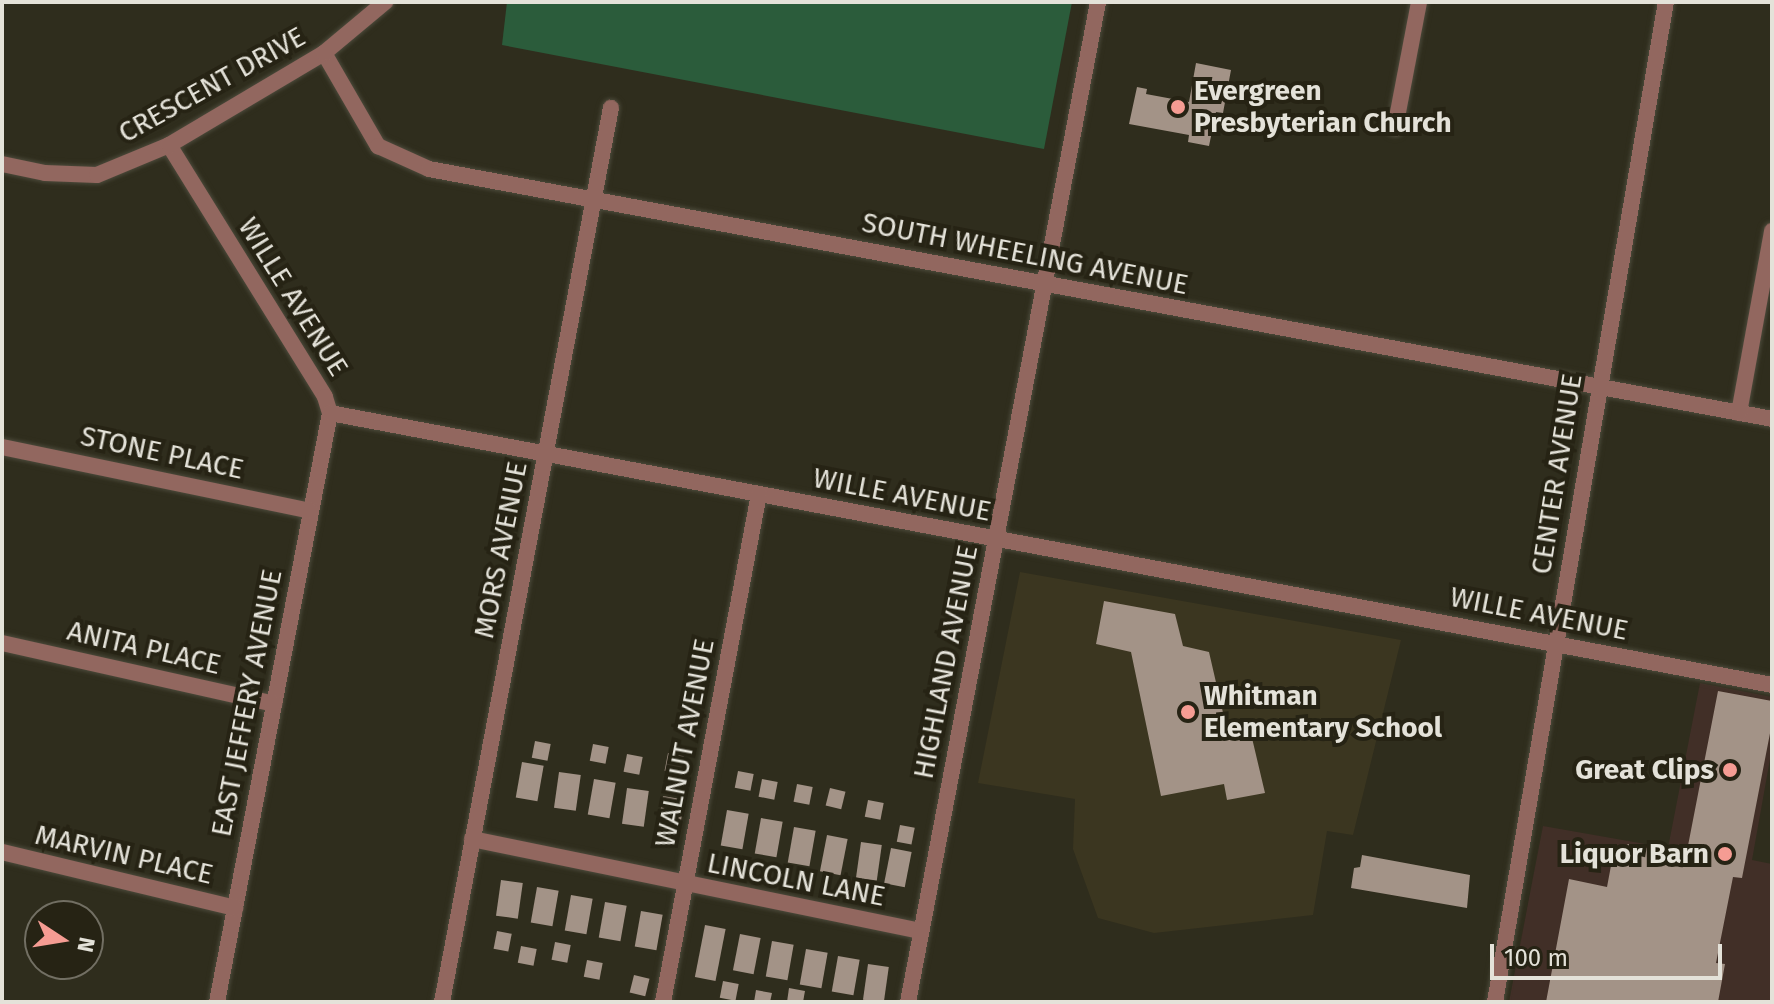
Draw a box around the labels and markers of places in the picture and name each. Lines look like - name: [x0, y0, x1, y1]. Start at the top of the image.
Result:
- place label: Evergreen Presbyterian Church: [1194, 74, 1452, 140]
- marker: Evergreen Presbyterian Church: [1169, 98, 1187, 116]
- place label: Whitman Elementary School: [1204, 679, 1442, 745]
- marker: Whitman Elementary School: [1179, 703, 1197, 721]
- place label: Great Clips: [1575, 753, 1714, 787]
- marker: Great Clips: [1721, 761, 1739, 779]
- place label: Liquor Barn: [1560, 837, 1709, 871]
- marker: Liquor Barn: [1716, 845, 1734, 863]

